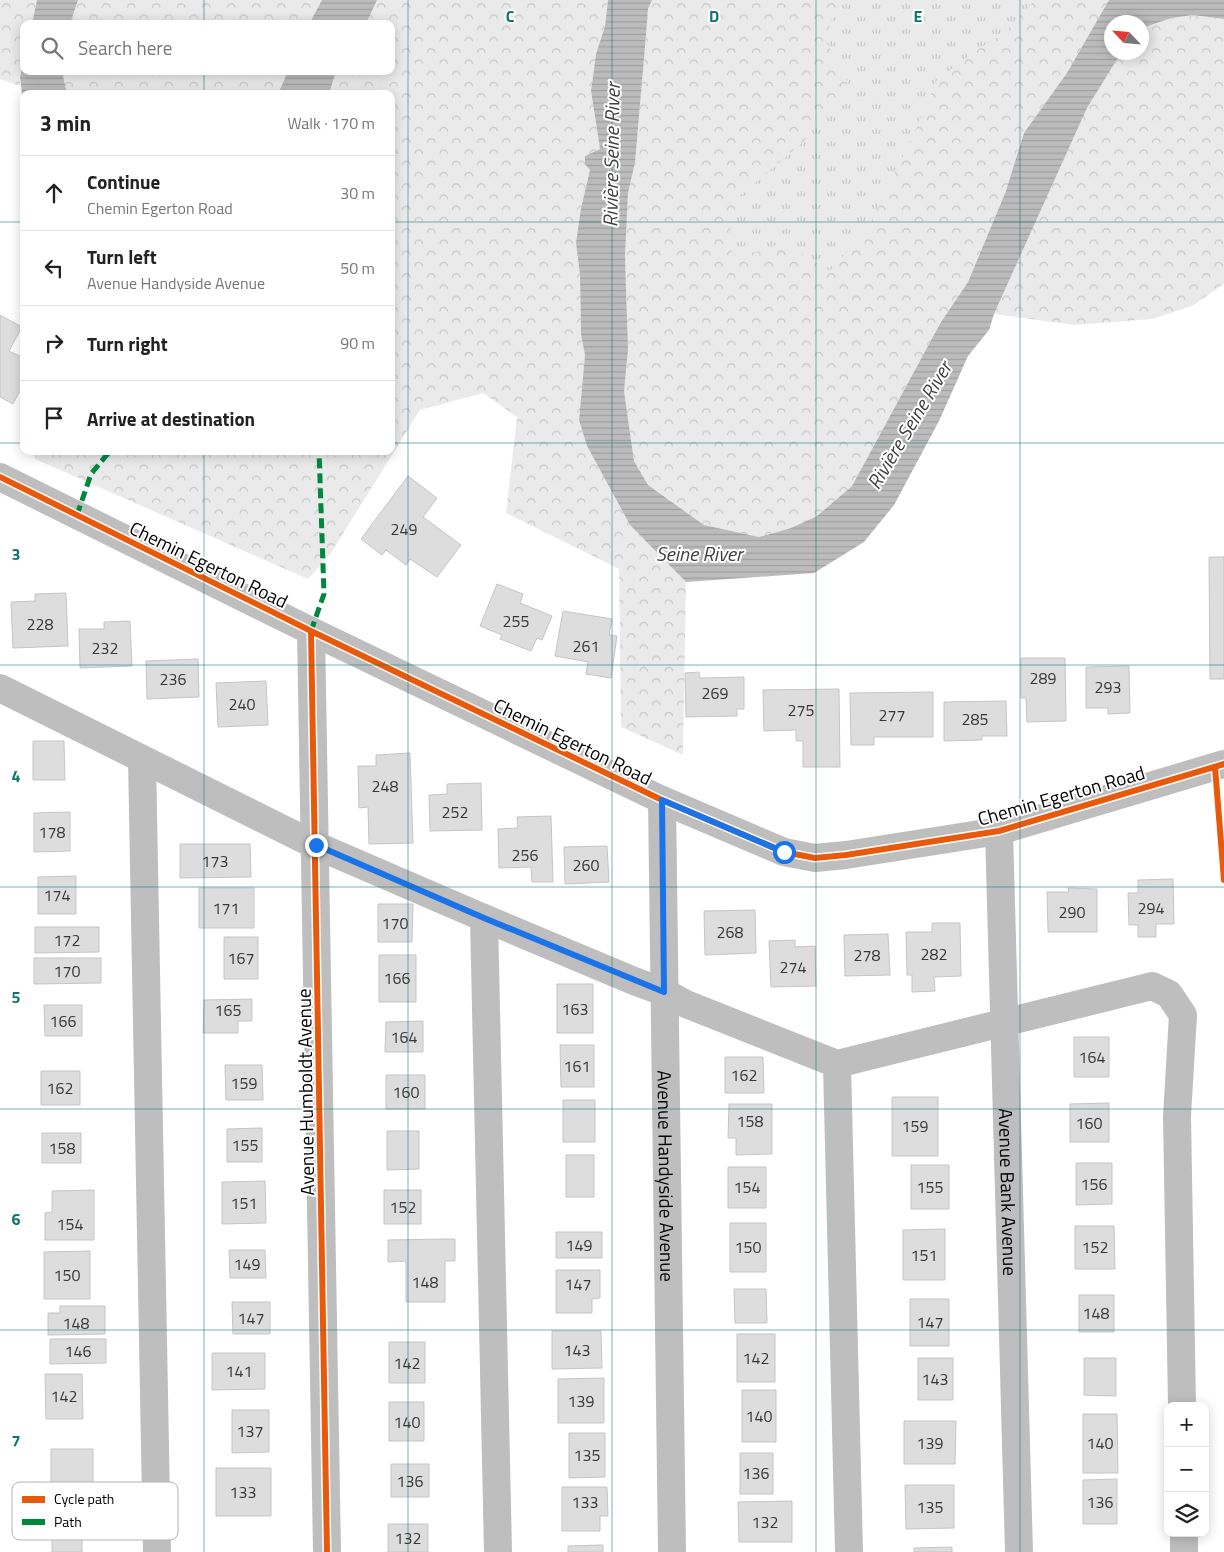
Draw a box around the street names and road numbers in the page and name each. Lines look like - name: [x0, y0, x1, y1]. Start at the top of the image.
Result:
- street label: Chemin Egerton Road: [125, 513, 293, 615]
- street label: Chemin Egerton Road: [489, 690, 657, 792]
- street label: Chemin Egerton Road: [974, 757, 1148, 833]
- street label: Avenue Humboldt Avenue: [289, 988, 321, 1196]
- street label: Avenue Handyside Avenue: [651, 1070, 683, 1282]
- street label: Avenue Bank Avenue: [992, 1108, 1026, 1276]

